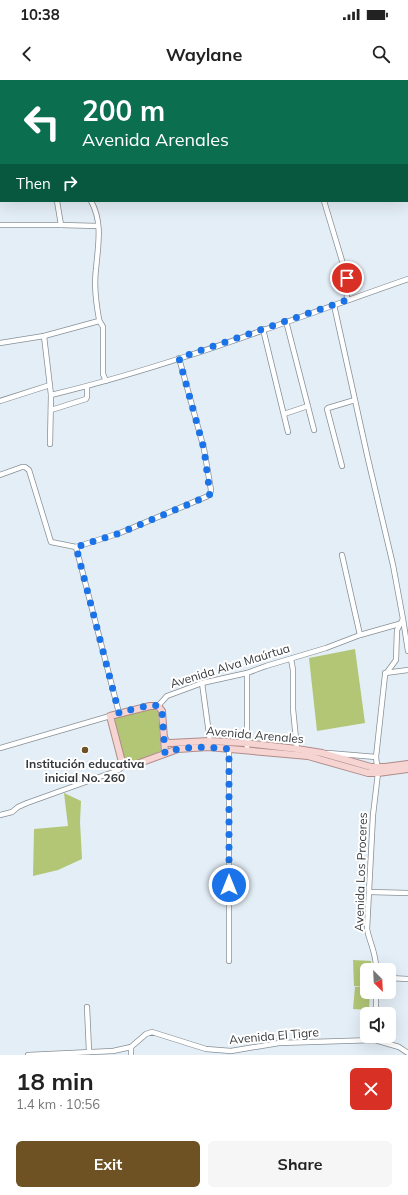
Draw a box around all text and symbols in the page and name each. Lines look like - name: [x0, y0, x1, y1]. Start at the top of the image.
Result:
- text: 10:38: [20, 5, 60, 24]
- icon: back: [16, 43, 38, 65]
- text: Waylane: [166, 43, 242, 66]
- icon: search: [370, 43, 392, 65]
- text: 200 m: [82, 93, 165, 128]
- icon: left: [16, 96, 68, 148]
- text: Avenida Arenales: [82, 128, 229, 151]
- icon: right: [59, 172, 81, 194]
- text: Then: [16, 174, 51, 193]
- pin: [330, 261, 364, 295]
- icon: arrive: [336, 267, 358, 289]
- street label: Avenida Alva Maúrtua: [168, 640, 292, 691]
- street label: Avenida Arenales: [206, 723, 305, 746]
- marker: Institución educativa inicial No. 260: [80, 745, 90, 755]
- place label: Institución educativa inicial No. 260: [26, 756, 144, 785]
- street label: Avenida Los Proceres: [351, 812, 370, 932]
- position arrow: [208, 864, 250, 906]
- north arrow: [360, 963, 396, 999]
- map controls: [360, 963, 396, 1043]
- button: sound: [360, 1007, 396, 1043]
- street label: Avenida El Tigre: [229, 1024, 319, 1047]
- text: 18 min: [16, 1066, 94, 1096]
- button: close: [350, 1068, 392, 1110]
- text: 1.4 km · 10:56: [16, 1096, 100, 1112]
- button: Exit: [16, 1141, 200, 1187]
- button: Share: [208, 1141, 392, 1187]

